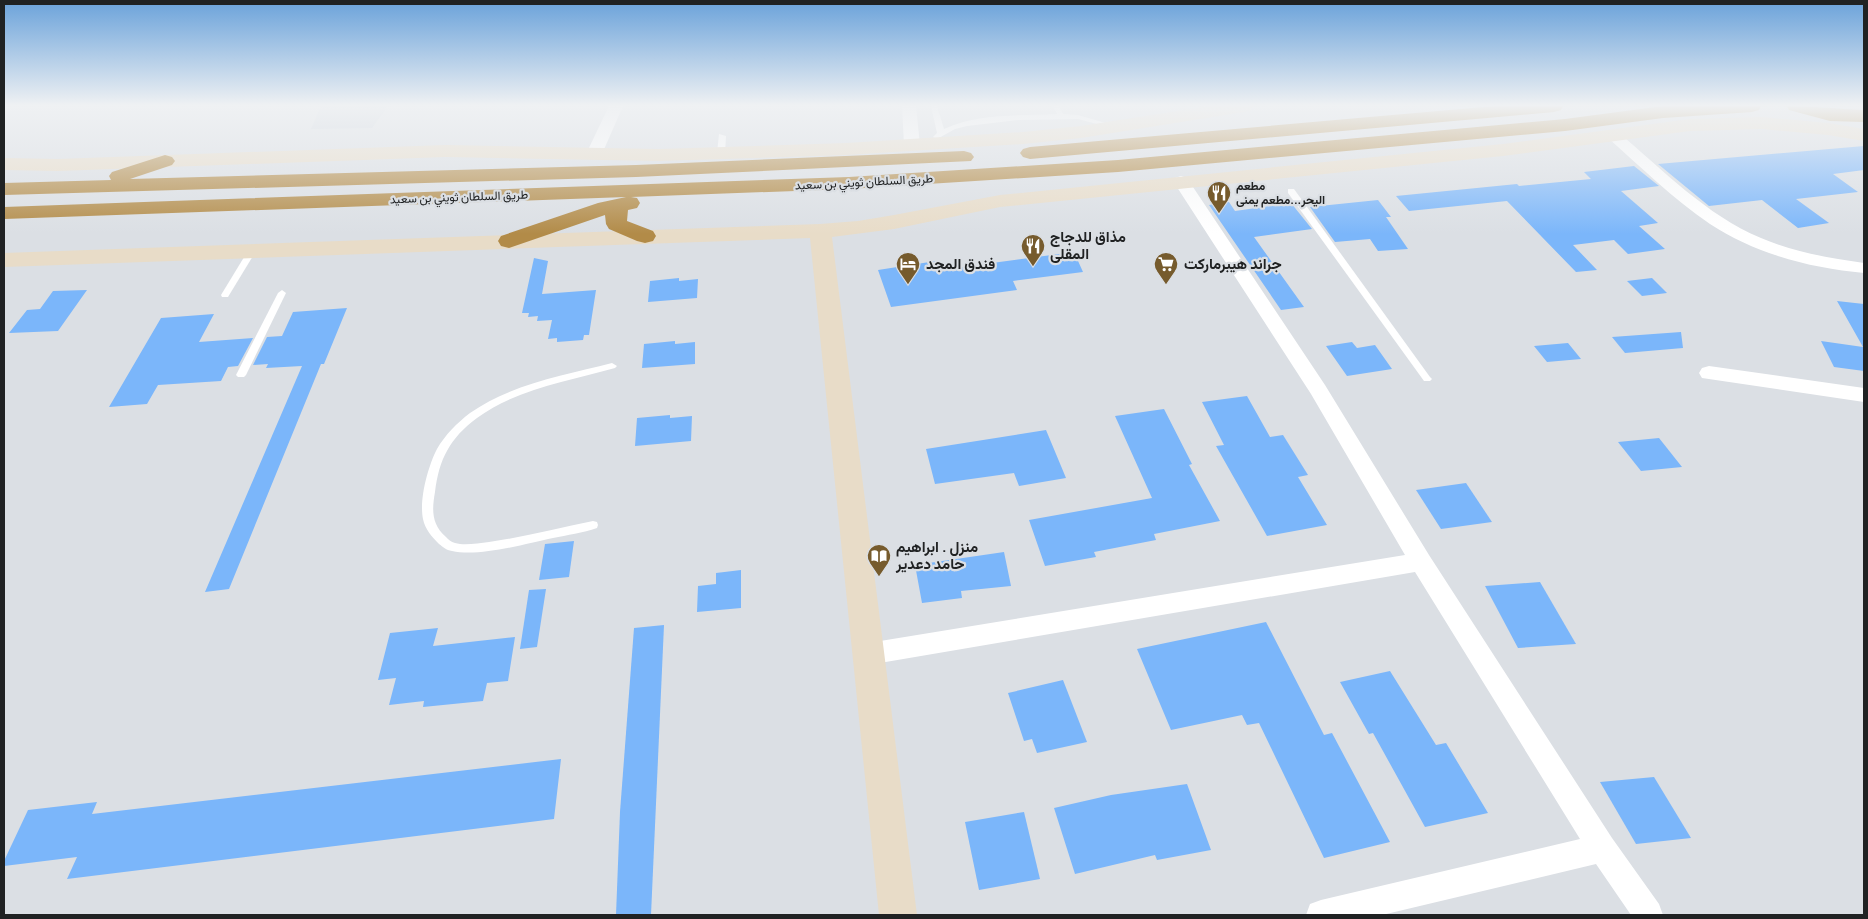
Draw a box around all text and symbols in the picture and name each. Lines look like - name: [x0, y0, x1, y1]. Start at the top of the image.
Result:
- street label: طريق السلطان ثويني بن سعيد: [794, 169, 934, 196]
- place label: مطعم اليحر...مطعم يمنى: [1236, 177, 1325, 208]
- restaurant icon: مطعم اليحر...مطعم يمنى: [1206, 180, 1232, 214]
- street label: طريق السلطان ثويني بن سعيد: [390, 186, 529, 209]
- place label: مذاق للدجاج المقلى: [1050, 226, 1126, 264]
- restaurant icon: مذاق للدجاج المقلى: [1020, 233, 1046, 267]
- hotel icon: فندق المجد: [895, 251, 921, 285]
- supermarket icon: جراند ه‍يبرماركت: [1153, 251, 1179, 285]
- place label: فندق المجد: [926, 253, 995, 274]
- place label: جراند ه‍يبرماركت: [1184, 253, 1282, 274]
- place label: منزل . ابراهيم حامد دعدير: [895, 536, 978, 574]
- library icon: منزل . ابراهيم حامد دعدير: [866, 543, 892, 577]

